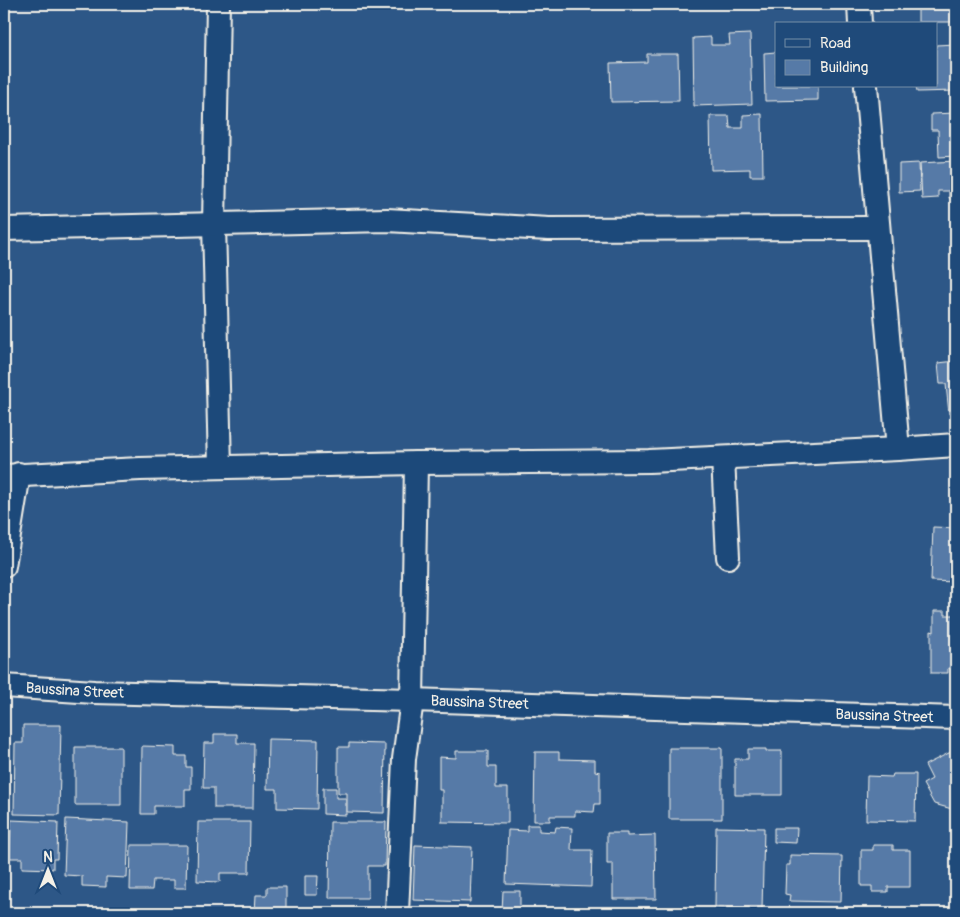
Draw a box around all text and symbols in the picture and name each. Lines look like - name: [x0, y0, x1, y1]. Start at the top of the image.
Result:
- legend: [775, 22, 938, 88]
- text: Road: [820, 34, 851, 53]
- text: Building: [820, 58, 868, 77]
- street label: Baussina Street: [25, 678, 125, 703]
- street label: Baussina Street: [430, 692, 530, 714]
- street label: Baussina Street: [835, 705, 935, 727]
- north arrow: [22, 844, 72, 894]
- text: N: [43, 849, 53, 866]

